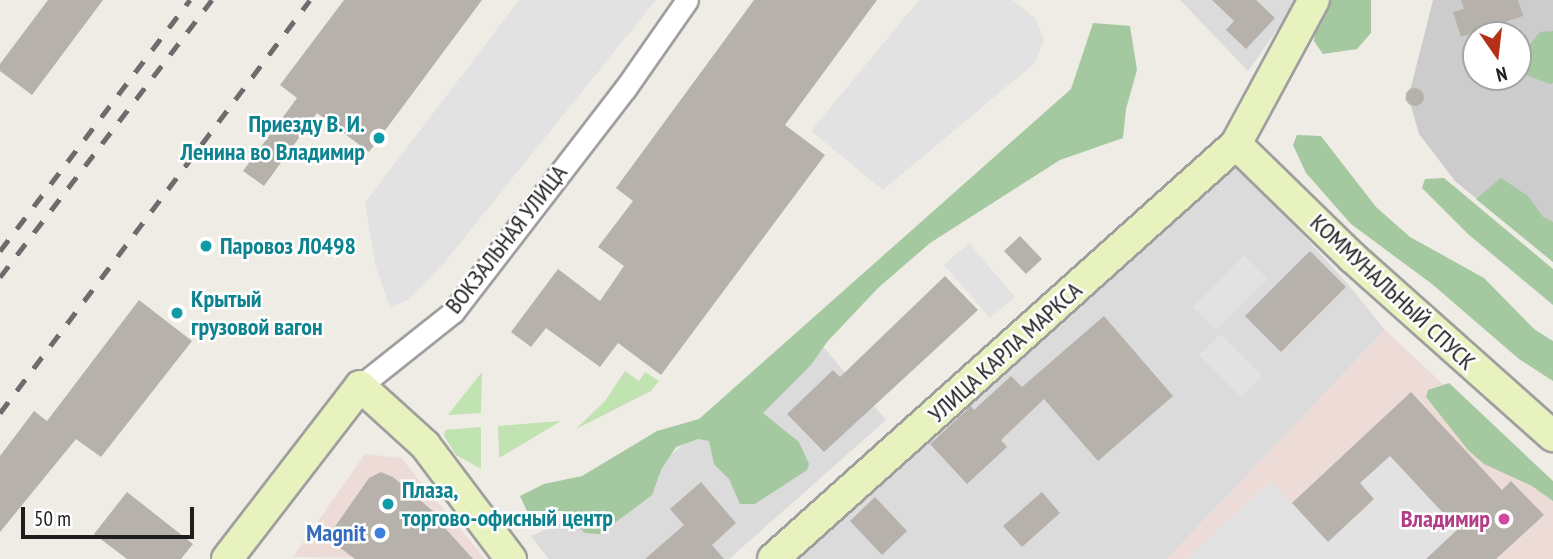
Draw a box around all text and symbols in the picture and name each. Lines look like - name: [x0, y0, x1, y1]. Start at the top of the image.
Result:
- north arrow: [1462, 21, 1532, 91]
- text: N: [1494, 62, 1509, 87]
- place label: Приезду В. И. Ленина во Владимир: [181, 110, 365, 166]
- marker: Приезду В. И. Ленина во Владимир: [371, 130, 387, 146]
- street label: ВОКЗАЛЬНАЯ УЛИЦА: [439, 159, 573, 319]
- street label: КОММУНАЛЬНЫЙ СПУСК: [1304, 208, 1482, 376]
- place label: Паровоз Л0498: [220, 232, 356, 260]
- marker: Паровоз Л0498: [198, 238, 214, 254]
- street label: УЛИЦА КАРЛА МАРКСА: [922, 275, 1088, 429]
- place label: Крытый грузовой вагон: [191, 285, 323, 341]
- marker: Крытый грузовой вагон: [169, 305, 185, 321]
- place label: Плаза, торгово-офисный центр: [402, 476, 613, 532]
- scale bar: [24, 492, 198, 536]
- marker: Плаза, торгово-офисный центр: [380, 496, 396, 512]
- text: 50 m: [34, 505, 71, 532]
- place label: Владимир: [1401, 505, 1490, 533]
- marker: Владимир: [1496, 511, 1512, 527]
- place label: Magnit: [306, 519, 366, 547]
- marker: Magnit: [372, 525, 388, 541]

